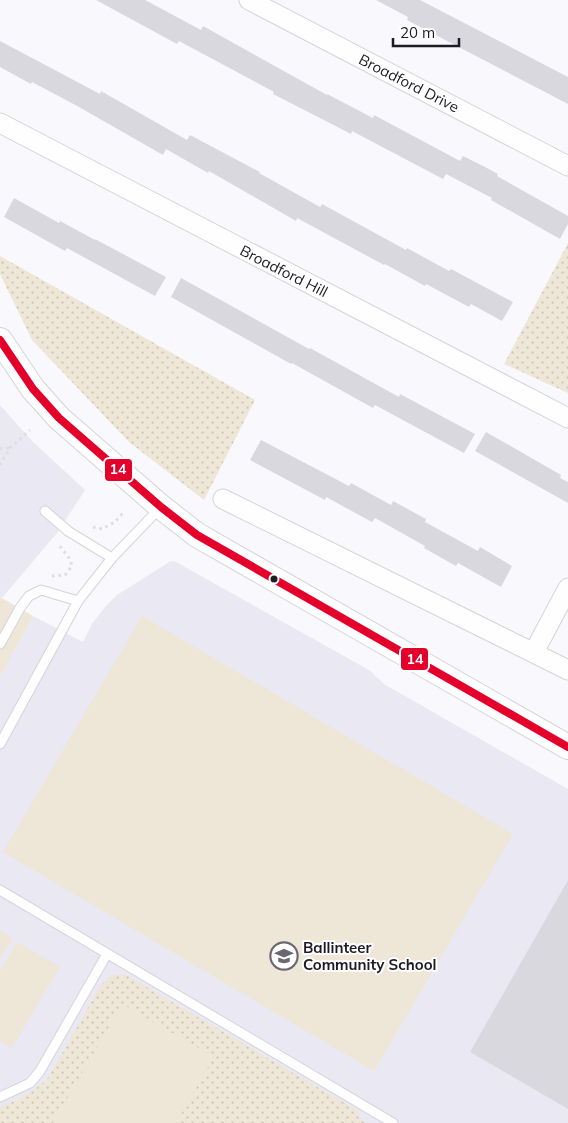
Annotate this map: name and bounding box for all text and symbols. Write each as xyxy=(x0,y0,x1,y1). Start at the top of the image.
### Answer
scale bar xyxy=(393,15,459,47)
text: 20 m xyxy=(400,23,435,42)
street label: Broadford Drive xyxy=(356,50,462,116)
street label: Broadford Hill xyxy=(237,241,331,301)
line badge: 14 xyxy=(104,458,133,482)
text: 14 xyxy=(110,460,127,478)
unlabelled marker xyxy=(269,574,279,584)
line badge: 14 xyxy=(400,647,429,671)
text: 14 xyxy=(407,650,424,668)
place label: Ballinteer Community School xyxy=(303,938,437,974)
school or university icon: Ballinteer Community School xyxy=(269,941,299,971)

